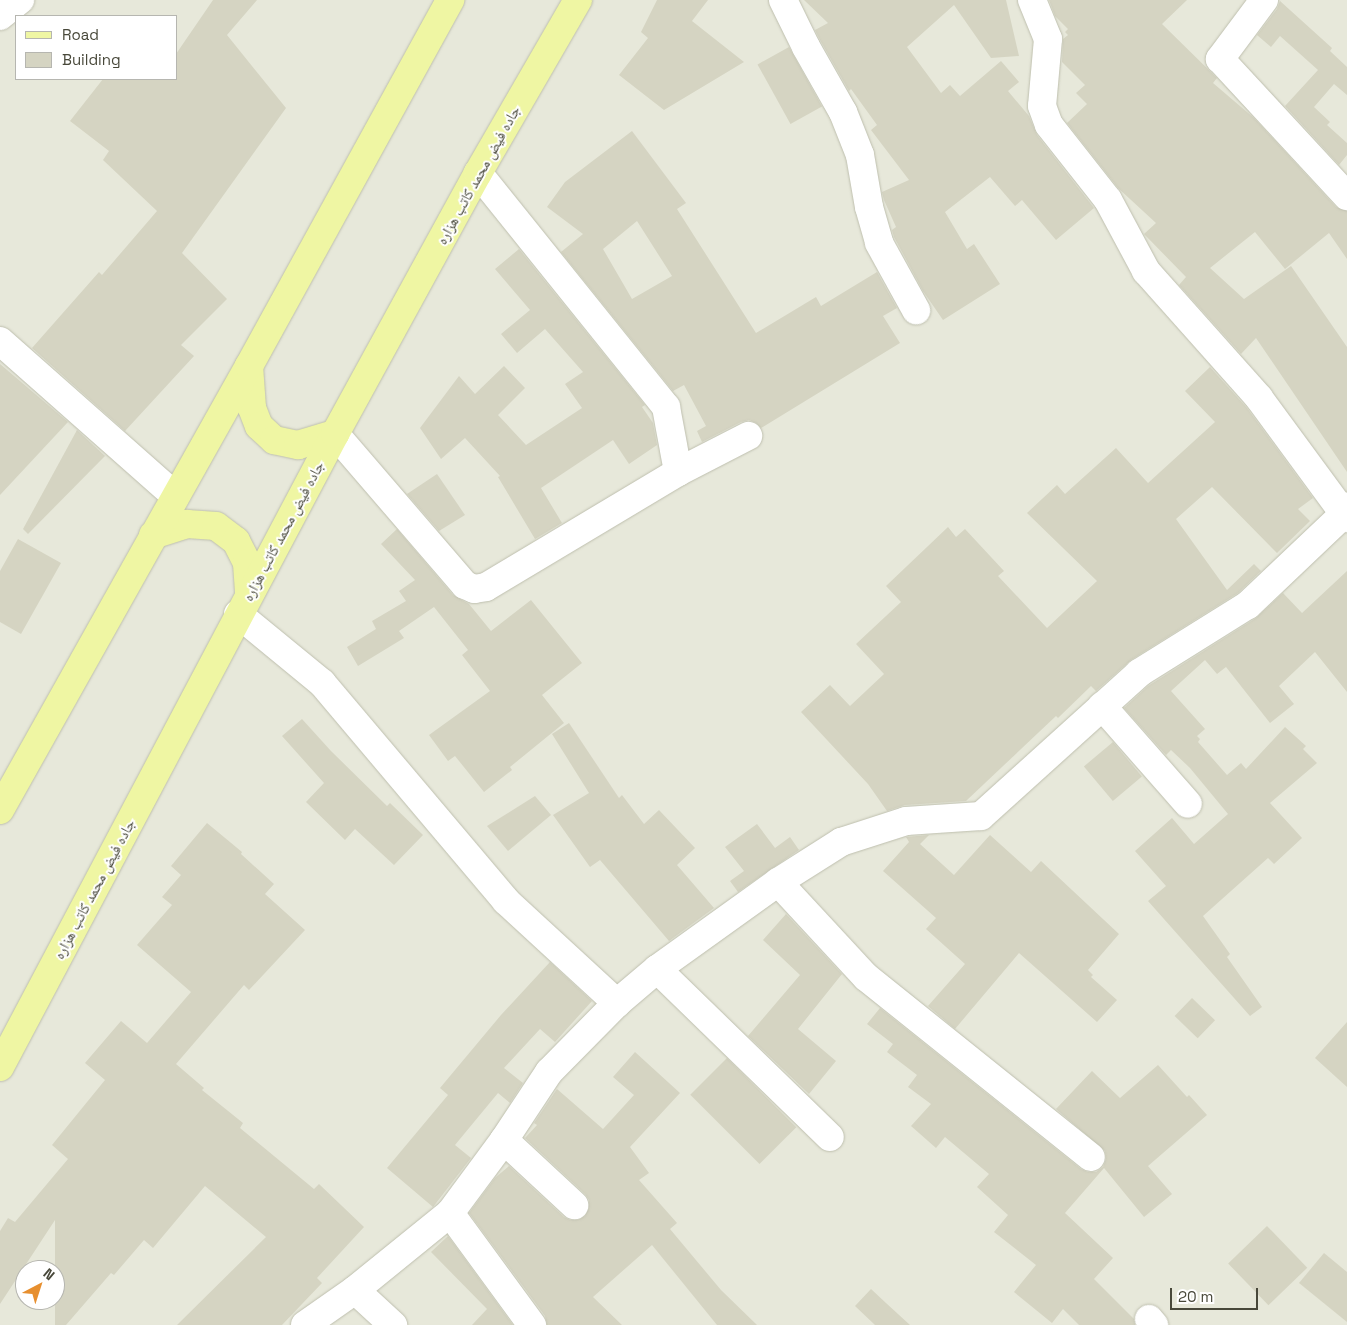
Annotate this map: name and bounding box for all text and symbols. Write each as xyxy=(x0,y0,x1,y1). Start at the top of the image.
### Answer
legend xyxy=(15,15,178,80)
text: Road xyxy=(62,25,99,44)
text: Building xyxy=(62,50,121,69)
street label: جاده فیض محمد کاتب هزاره xyxy=(432,102,524,248)
street label: جاده فیض محمد کاتب هزاره xyxy=(238,458,328,604)
street label: جاده فیض محمد کاتب هزاره xyxy=(49,816,139,962)
north arrow xyxy=(15,1260,65,1310)
text: N xyxy=(40,1264,58,1284)
scale bar xyxy=(1172,1278,1260,1310)
text: 20 m xyxy=(1178,1287,1213,1306)

